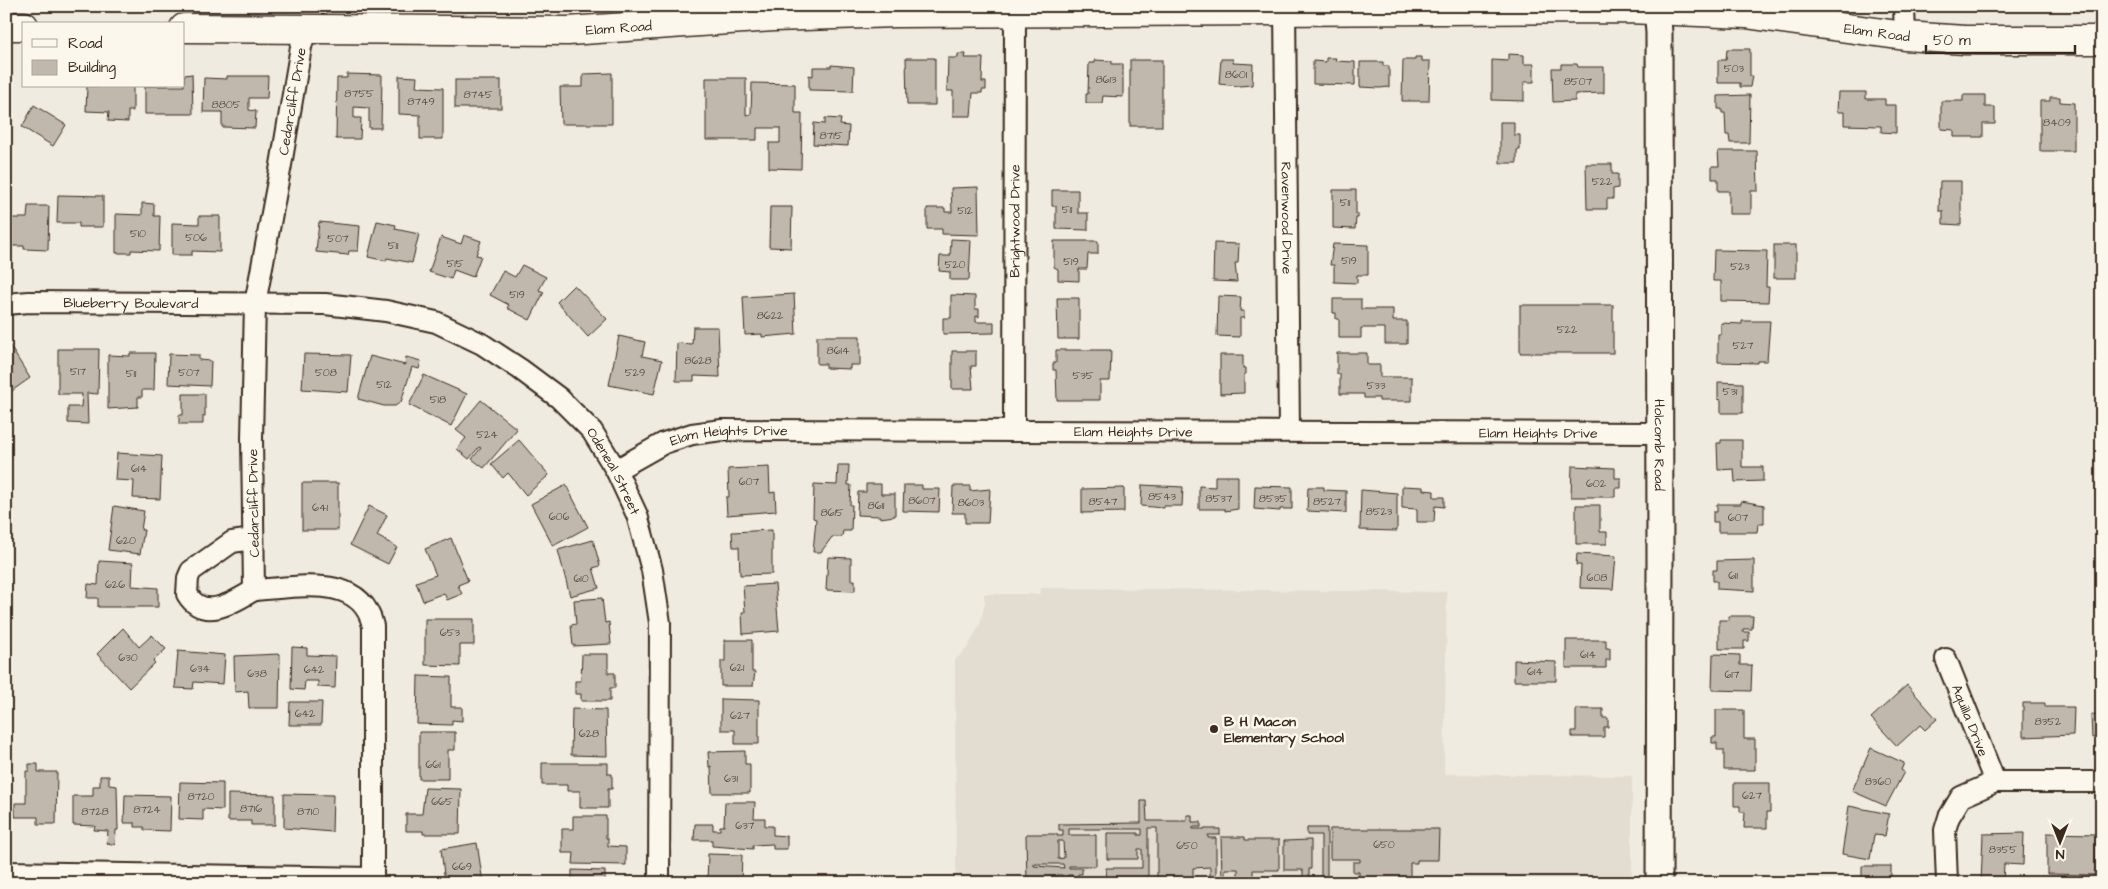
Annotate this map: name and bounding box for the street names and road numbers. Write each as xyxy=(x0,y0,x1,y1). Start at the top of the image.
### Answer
street label: Elam Road xyxy=(585,16,653,41)
street label: Elam Road xyxy=(1843,19,1911,47)
street label: Cedarcliff Drive xyxy=(274,46,312,157)
street label: Ravenwood Drive xyxy=(1275,162,1297,275)
street label: Brightwood Drive xyxy=(1005,164,1026,278)
street label: Blueberry Boulevard xyxy=(63,293,199,314)
street label: Holcomb Road xyxy=(1649,399,1669,491)
street label: Elam Heights Drive xyxy=(668,421,788,451)
street label: Elam Heights Drive xyxy=(1074,422,1193,443)
street label: Elam Heights Drive xyxy=(1479,423,1598,444)
street label: Odeneal Street xyxy=(581,424,645,519)
street label: Cedarcliff Drive xyxy=(243,448,265,557)
street label: Aquilla Drive xyxy=(1946,682,1993,760)

